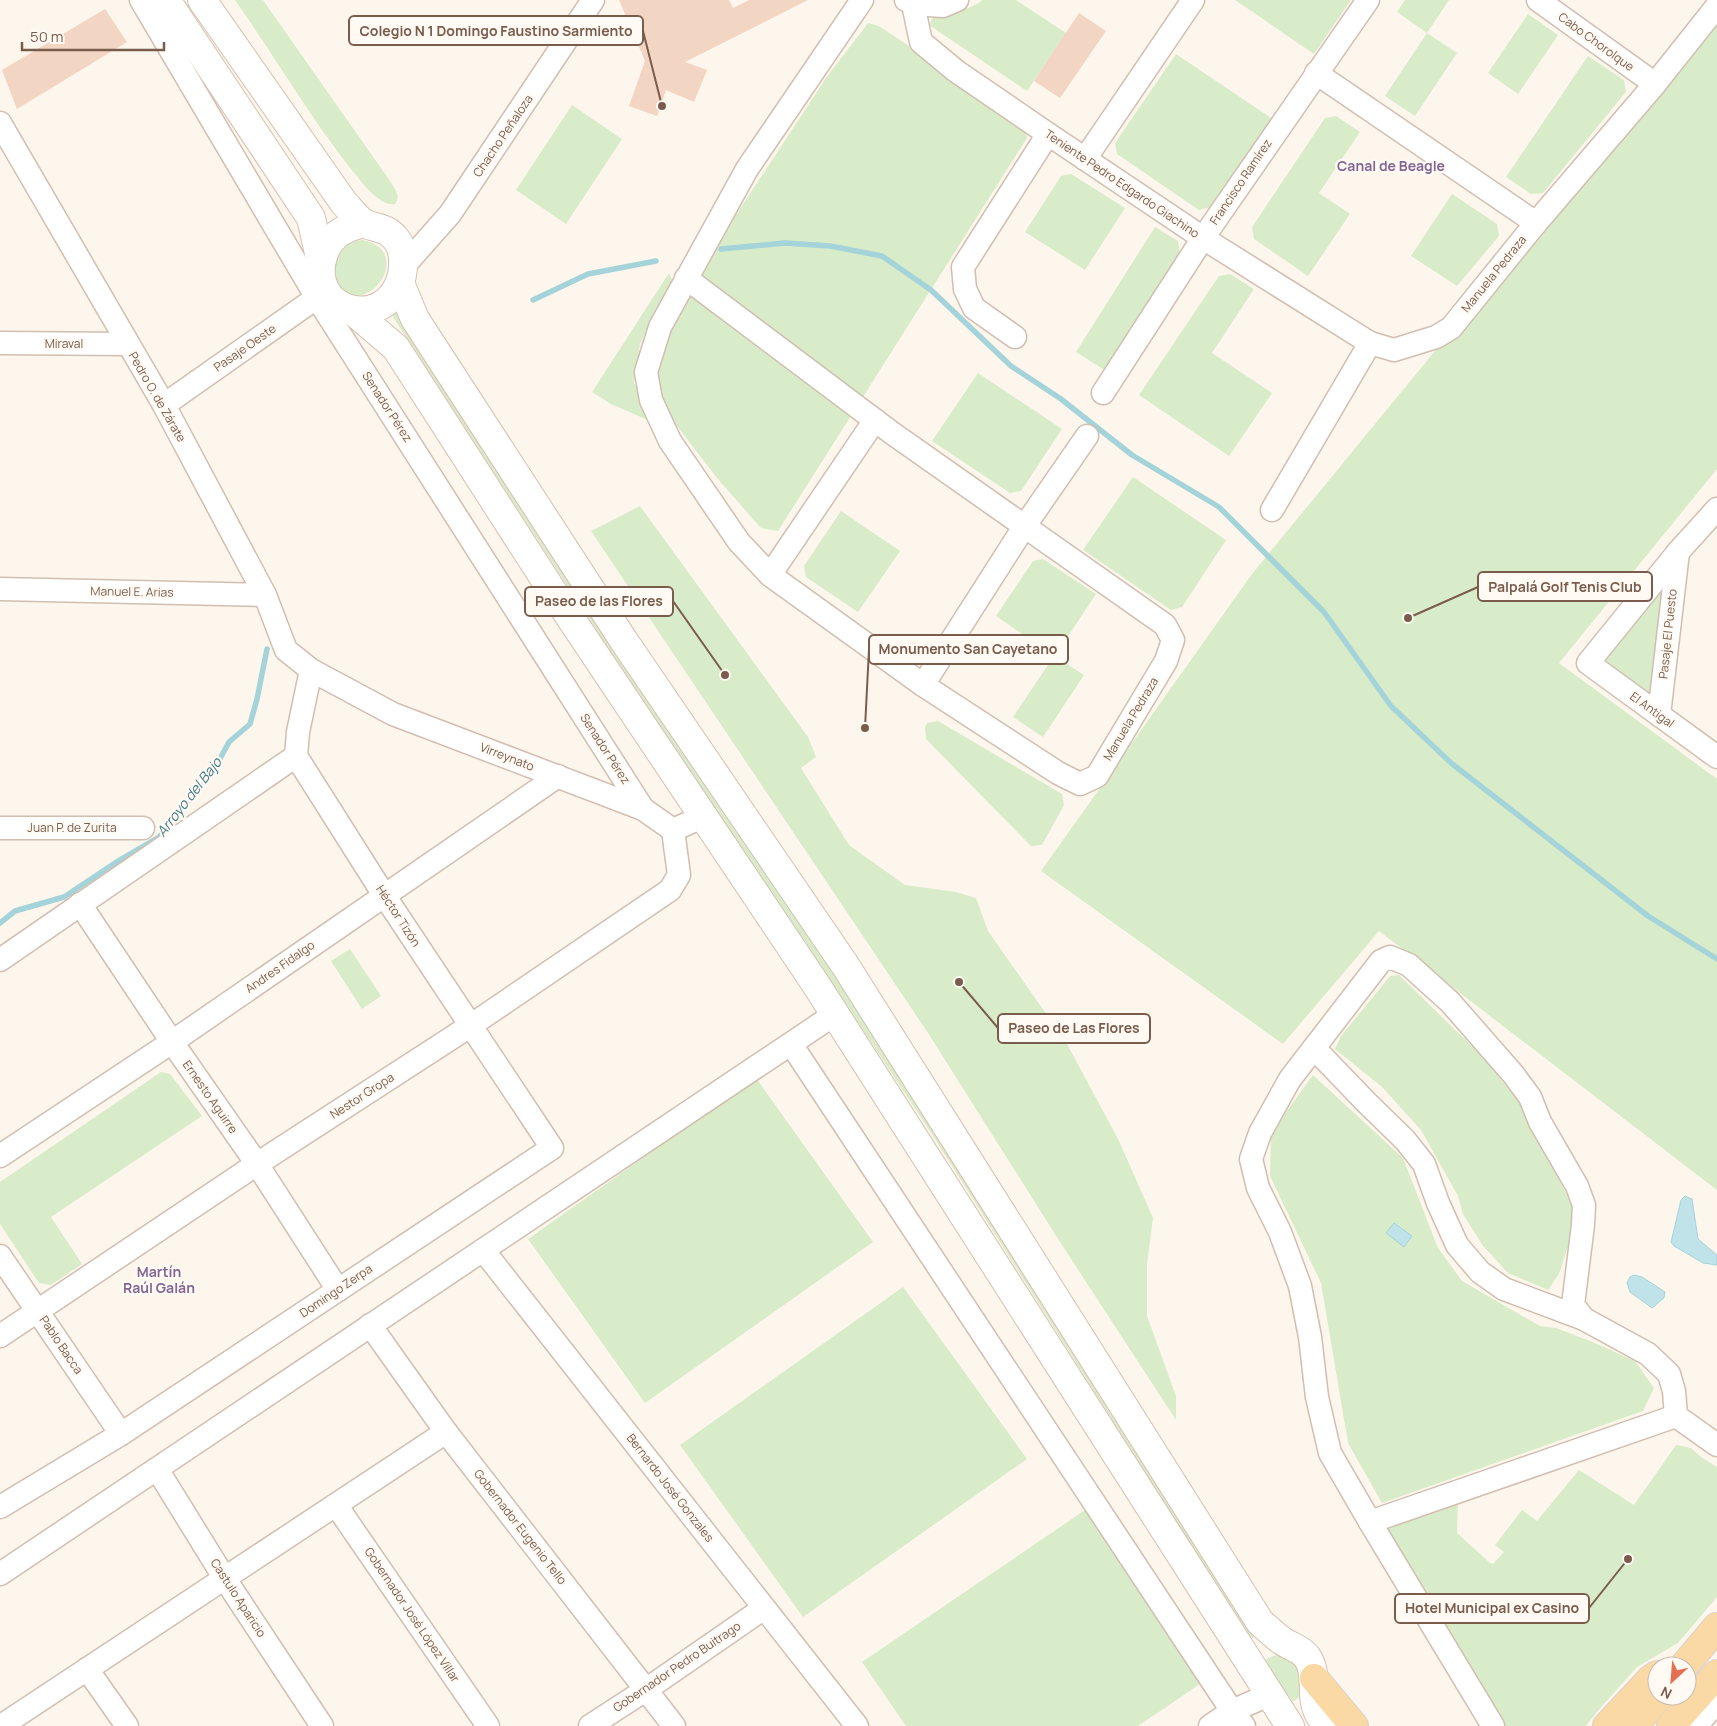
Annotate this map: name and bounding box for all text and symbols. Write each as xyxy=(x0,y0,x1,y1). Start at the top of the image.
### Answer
street label: Cabo Chorolque xyxy=(1555,8,1638,75)
callout: Colegio N 1 Domingo Faustino Sarmiento xyxy=(349,16,643,45)
scale bar xyxy=(22,20,165,52)
text: Colegio N 1 Domingo Faustino Sarmiento xyxy=(359,21,633,40)
text: 50 m xyxy=(30,26,64,47)
street label: Chacho Peñaloza xyxy=(469,91,536,180)
street label: Teniente Pedro Edgardo Giachino xyxy=(1042,125,1203,242)
street label: Francisco Ramírez xyxy=(1206,135,1276,228)
district label: Canal de Beagle xyxy=(1337,156,1445,175)
street label: Manuela Pedraza xyxy=(1457,232,1530,316)
street label: Pasaje Oeste xyxy=(210,320,279,375)
street label: Miraval xyxy=(45,335,83,352)
street label: Pedro O. de Zárate xyxy=(125,349,190,445)
street label: Senador Pérez xyxy=(358,368,417,445)
callout: Palpalá Golf Tenis Club xyxy=(1478,572,1652,601)
text: Palpalá Golf Tenis Club xyxy=(1488,577,1642,596)
street label: Manuel E. Arias xyxy=(90,582,174,601)
callout: Paseo de las Flores xyxy=(525,587,673,616)
street label: Pasaje El Puesto xyxy=(1654,588,1681,680)
text: Paseo de las Flores xyxy=(535,591,663,610)
callout: Monumento San Cayetano xyxy=(869,635,1068,664)
text: Monumento San Cayetano xyxy=(879,639,1058,658)
street label: Manuela Pedraza xyxy=(1099,674,1162,764)
street label: El Antigal xyxy=(1627,688,1678,731)
street label: Senador Pérez xyxy=(576,710,635,787)
street label: Virreynato xyxy=(478,738,537,775)
water label: Arroyo del Bajo xyxy=(152,753,226,840)
street label: Juan P. de Zurita xyxy=(27,819,117,836)
street label: Héctor Tizón xyxy=(372,882,425,950)
street label: Andres Fidalgo xyxy=(242,936,318,997)
callout: Paseo de Las Flores xyxy=(998,1014,1150,1043)
text: Paseo de Las Flores xyxy=(1008,1018,1140,1037)
street label: Ernesto Aguirre xyxy=(179,1057,242,1137)
street label: Nestor Gropa xyxy=(326,1068,397,1123)
street label: Domingo Zerpa xyxy=(296,1260,375,1321)
district label: Martín Raúl Galán xyxy=(123,1262,195,1297)
street label: Pablo Bacca xyxy=(36,1312,87,1377)
street label: Bernardo José Gonzales xyxy=(623,1430,718,1545)
street label: Gobernador Eugenio Tello xyxy=(470,1466,571,1588)
street label: Gobernador José López Villar xyxy=(361,1544,464,1686)
street label: Castulo Aparicio xyxy=(207,1555,270,1640)
callout: Hotel Municipal ex Casino xyxy=(1395,1594,1589,1623)
text: Hotel Municipal ex Casino xyxy=(1405,1598,1579,1617)
street label: Gobernador Pedro Buitrago xyxy=(609,1617,744,1716)
north arrow xyxy=(1647,1656,1697,1706)
text: N xyxy=(1657,1682,1675,1704)

